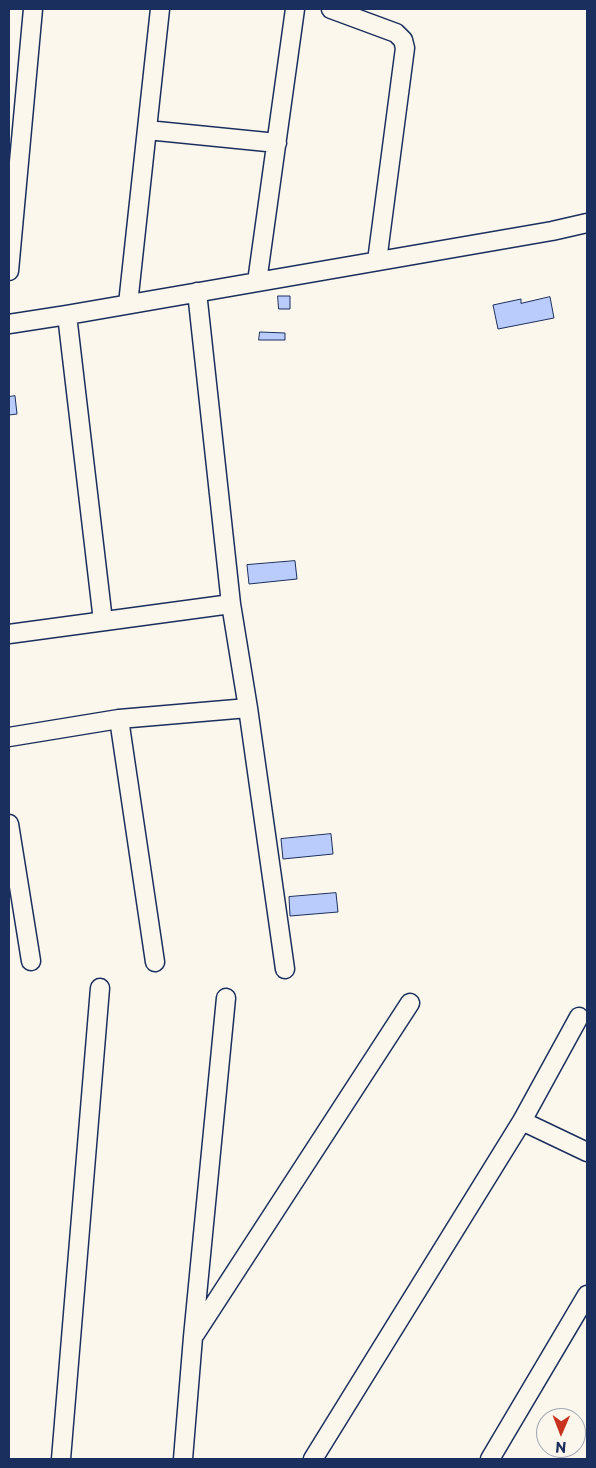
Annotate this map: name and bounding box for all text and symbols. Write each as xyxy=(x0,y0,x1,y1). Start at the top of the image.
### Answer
north arrow xyxy=(536,1408,586,1458)
text: N xyxy=(555,1437,566,1458)

